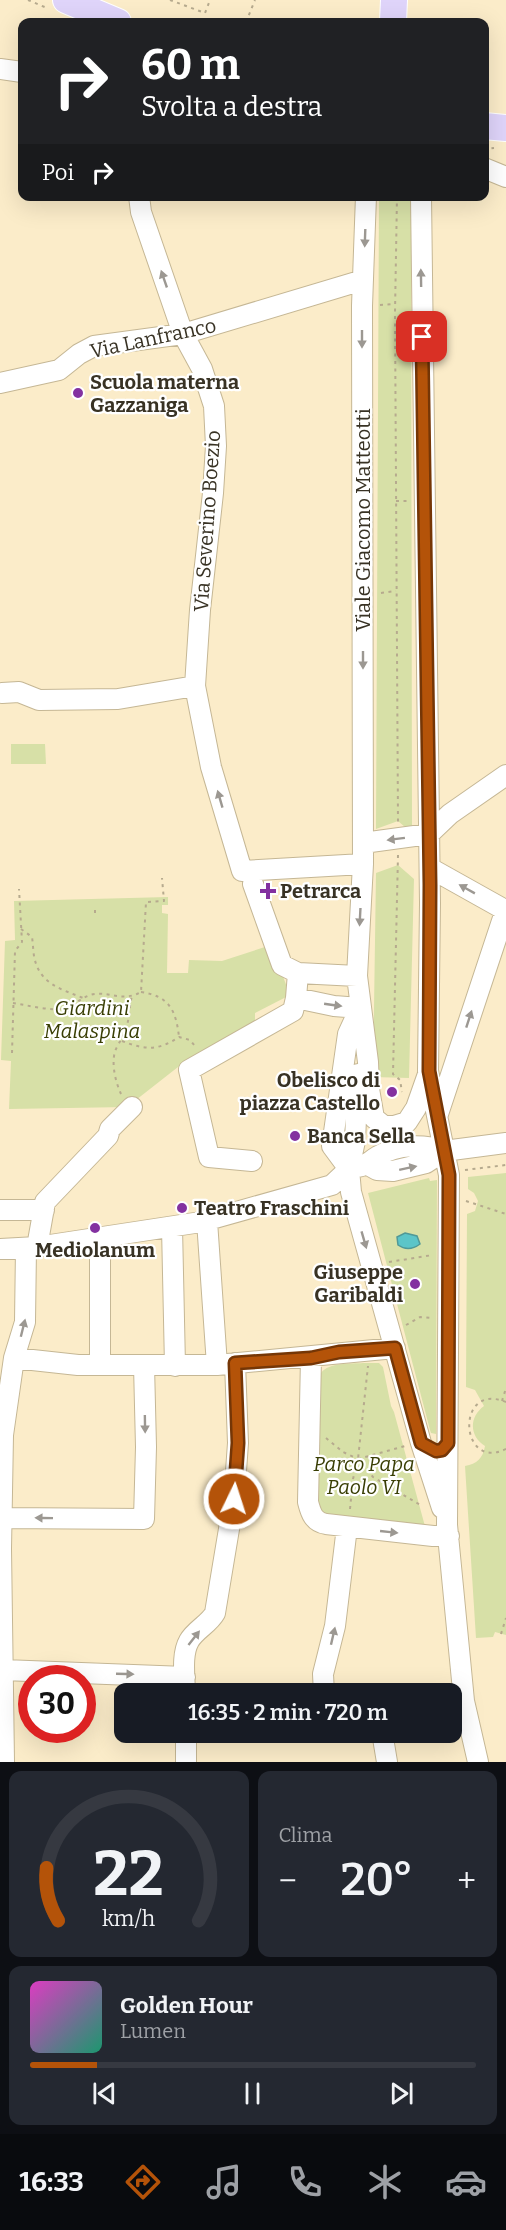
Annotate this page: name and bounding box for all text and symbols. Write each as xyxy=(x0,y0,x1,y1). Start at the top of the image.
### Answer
text: 60 m xyxy=(141,40,240,90)
icon: right xyxy=(42,42,120,120)
text: Svolta a destra xyxy=(141,91,322,123)
icon: right xyxy=(86,156,119,189)
text: Poi xyxy=(42,159,74,186)
one-way arrow xyxy=(360,229,369,248)
one-way arrow xyxy=(416,268,426,287)
one-way arrow xyxy=(158,270,168,288)
pin xyxy=(396,311,447,362)
street label: Via Lanfranco xyxy=(88,313,218,363)
icon: arrive xyxy=(405,320,438,353)
one-way arrow xyxy=(357,329,367,348)
place label: Scuola materna Gazzaniga xyxy=(90,370,239,417)
marker: Scuola materna Gazzaniga xyxy=(71,386,85,400)
street label: Viale Giacomo Matteotti xyxy=(351,408,375,632)
street label: Via Severino Boezio xyxy=(189,429,225,613)
one-way arrow xyxy=(358,650,368,669)
one-way arrow xyxy=(215,790,224,808)
one-way arrow xyxy=(386,835,405,844)
place label: Petrarca xyxy=(280,879,361,903)
marker: Petrarca xyxy=(261,884,275,898)
one-way arrow xyxy=(459,884,475,895)
one-way arrow xyxy=(355,908,364,927)
park label: Giardini Malaspina xyxy=(44,996,140,1043)
one-way arrow xyxy=(324,1001,343,1010)
one-way arrow xyxy=(465,1010,474,1028)
place label: Obelisco di piazza Castello xyxy=(240,1068,381,1115)
marker: Obelisco di piazza Castello xyxy=(385,1085,399,1099)
place label: Banca Sella xyxy=(307,1124,415,1148)
marker: Banca Sella xyxy=(288,1129,302,1143)
one-way arrow xyxy=(398,1163,417,1172)
place label: Teatro Fraschini xyxy=(194,1196,350,1220)
marker: Teatro Fraschini xyxy=(175,1201,189,1215)
marker: Mediolanum xyxy=(88,1221,102,1235)
one-way arrow xyxy=(360,1231,369,1249)
place label: Mediolanum xyxy=(35,1238,155,1262)
place label: Giuseppe Garibaldi xyxy=(314,1260,404,1307)
marker: Giuseppe Garibaldi xyxy=(408,1277,422,1291)
one-way arrow xyxy=(18,1319,28,1337)
one-way arrow xyxy=(141,1414,150,1433)
park label: Parco Papa Paolo VI xyxy=(313,1452,415,1499)
position arrow xyxy=(202,1467,266,1531)
one-way arrow xyxy=(35,1513,54,1523)
one-way arrow xyxy=(379,1527,398,1536)
one-way arrow xyxy=(328,1627,338,1645)
one-way arrow xyxy=(188,1630,200,1646)
speed limit sign: 30 xyxy=(18,1665,96,1743)
one-way arrow xyxy=(115,1670,134,1679)
text: 16:35 · 2 min · 720 m xyxy=(188,1699,388,1726)
text: Clima xyxy=(279,1823,333,1847)
text: 22 xyxy=(94,1837,164,1912)
text: 20° xyxy=(340,1853,413,1907)
text: − xyxy=(279,1861,297,1901)
text: + xyxy=(457,1861,476,1901)
text: km/h xyxy=(102,1906,155,1932)
text: Golden Hour xyxy=(120,1992,253,2019)
text: Lumen xyxy=(120,2019,186,2043)
icon: previous xyxy=(88,2077,121,2110)
icon: pause xyxy=(236,2077,269,2110)
icon: next xyxy=(385,2077,418,2110)
icon: directions xyxy=(122,2161,164,2203)
icon: music xyxy=(203,2161,245,2203)
icon: phone xyxy=(284,2161,326,2203)
icon: climate xyxy=(364,2161,406,2203)
icon: car xyxy=(445,2161,487,2203)
text: 16:33 xyxy=(19,2166,84,2198)

